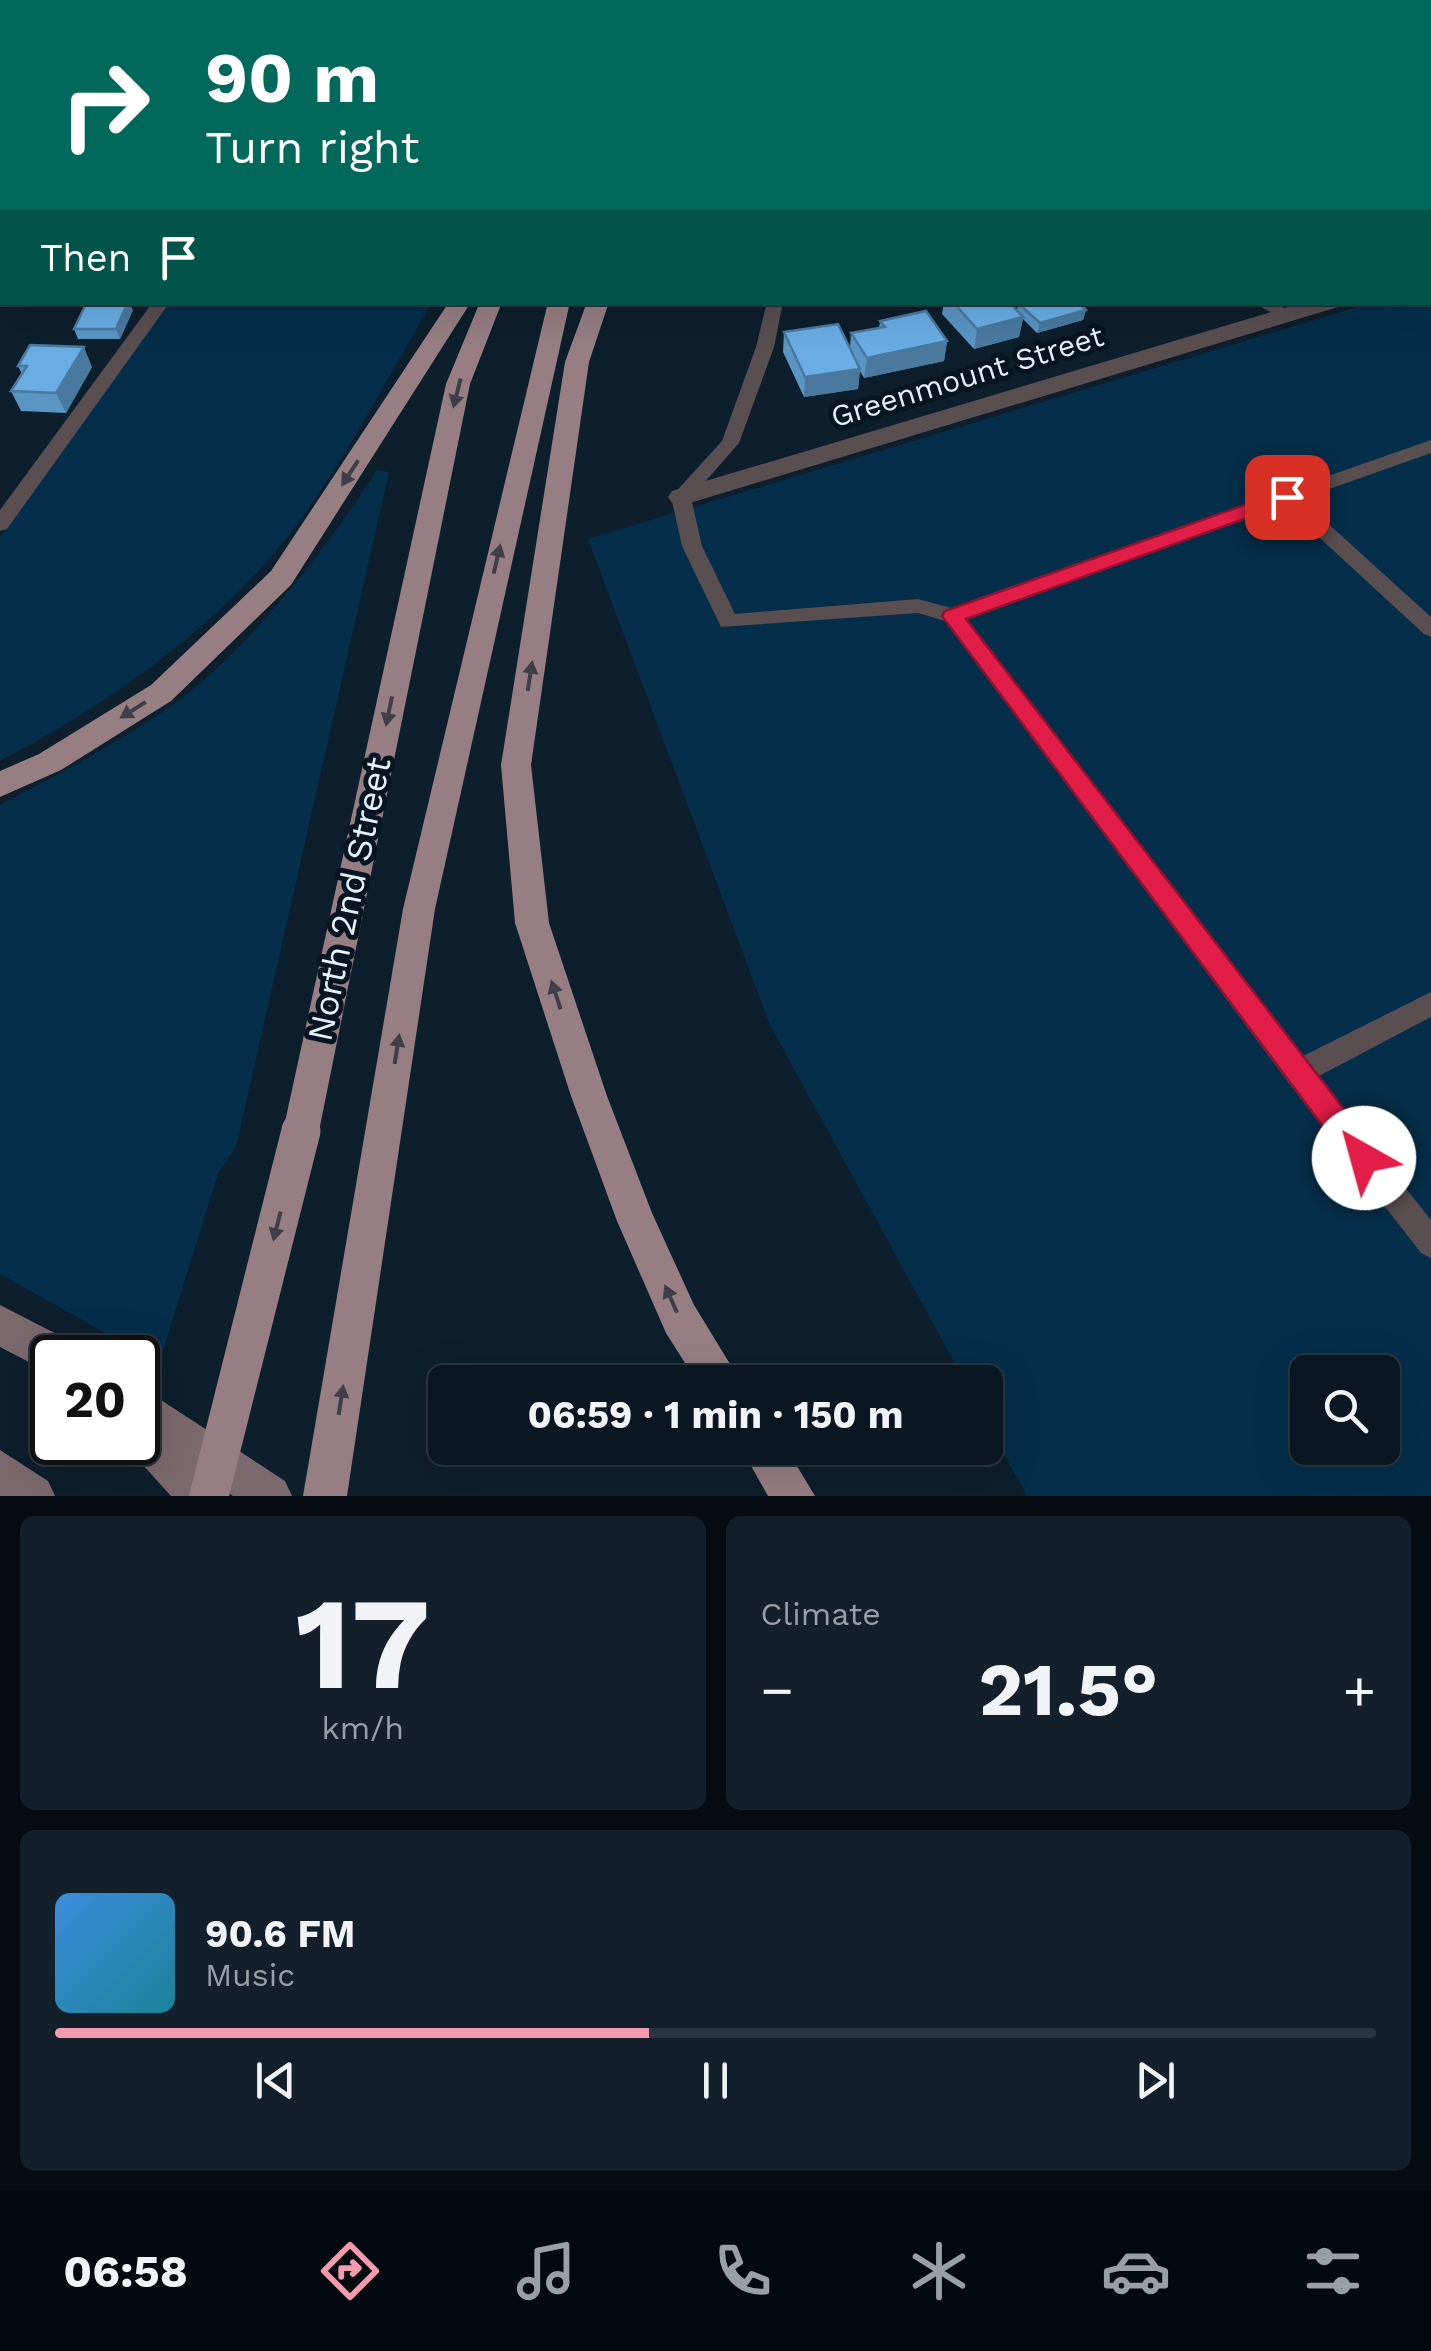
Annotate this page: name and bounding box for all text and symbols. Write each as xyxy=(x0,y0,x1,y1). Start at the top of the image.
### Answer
text: 90 m xyxy=(205,37,379,119)
icon: right xyxy=(40,40,170,170)
text: Turn right xyxy=(205,121,419,174)
icon: arrive xyxy=(151,230,206,285)
text: Then xyxy=(40,236,131,280)
street label: Greenmount Street xyxy=(826,318,1108,434)
one-way arrow xyxy=(448,378,464,409)
pin xyxy=(1245,455,1330,540)
one-way arrow xyxy=(342,459,360,487)
icon: arrive xyxy=(1260,470,1315,525)
one-way arrow xyxy=(490,543,505,574)
one-way arrow xyxy=(523,660,538,691)
one-way arrow xyxy=(380,696,396,727)
one-way arrow xyxy=(119,701,147,719)
street label: North 2nd Street xyxy=(298,753,400,1045)
one-way arrow xyxy=(548,980,563,1010)
one-way arrow xyxy=(390,1033,406,1064)
position arrow xyxy=(1312,1106,1416,1210)
one-way arrow xyxy=(269,1211,284,1242)
one-way arrow xyxy=(663,1284,679,1314)
speed limit sign: 20 xyxy=(30,1335,160,1465)
map controls xyxy=(1290,1355,1400,1465)
button: search xyxy=(1290,1355,1400,1465)
one-way arrow xyxy=(334,1384,349,1415)
text: 06:59 · 1 min · 150 m xyxy=(528,1393,903,1437)
text: 17 xyxy=(295,1567,430,1720)
text: Climate xyxy=(761,1595,881,1633)
text: 21.5° xyxy=(978,1645,1158,1733)
text: − xyxy=(761,1658,794,1722)
text: + xyxy=(1343,1658,1376,1722)
text: km/h xyxy=(322,1709,404,1747)
text: 90.6 FM xyxy=(205,1912,355,1956)
text: Music xyxy=(205,1956,295,1994)
icon: previous xyxy=(248,2053,303,2108)
icon: pause xyxy=(688,2053,743,2108)
icon: next xyxy=(1128,2053,1183,2108)
icon: directions xyxy=(315,2236,385,2306)
icon: music xyxy=(511,2236,581,2306)
icon: phone xyxy=(708,2236,778,2306)
icon: climate xyxy=(904,2236,974,2306)
icon: car xyxy=(1101,2236,1171,2306)
icon: filters xyxy=(1298,2236,1368,2306)
text: 06:58 xyxy=(63,2245,188,2298)

